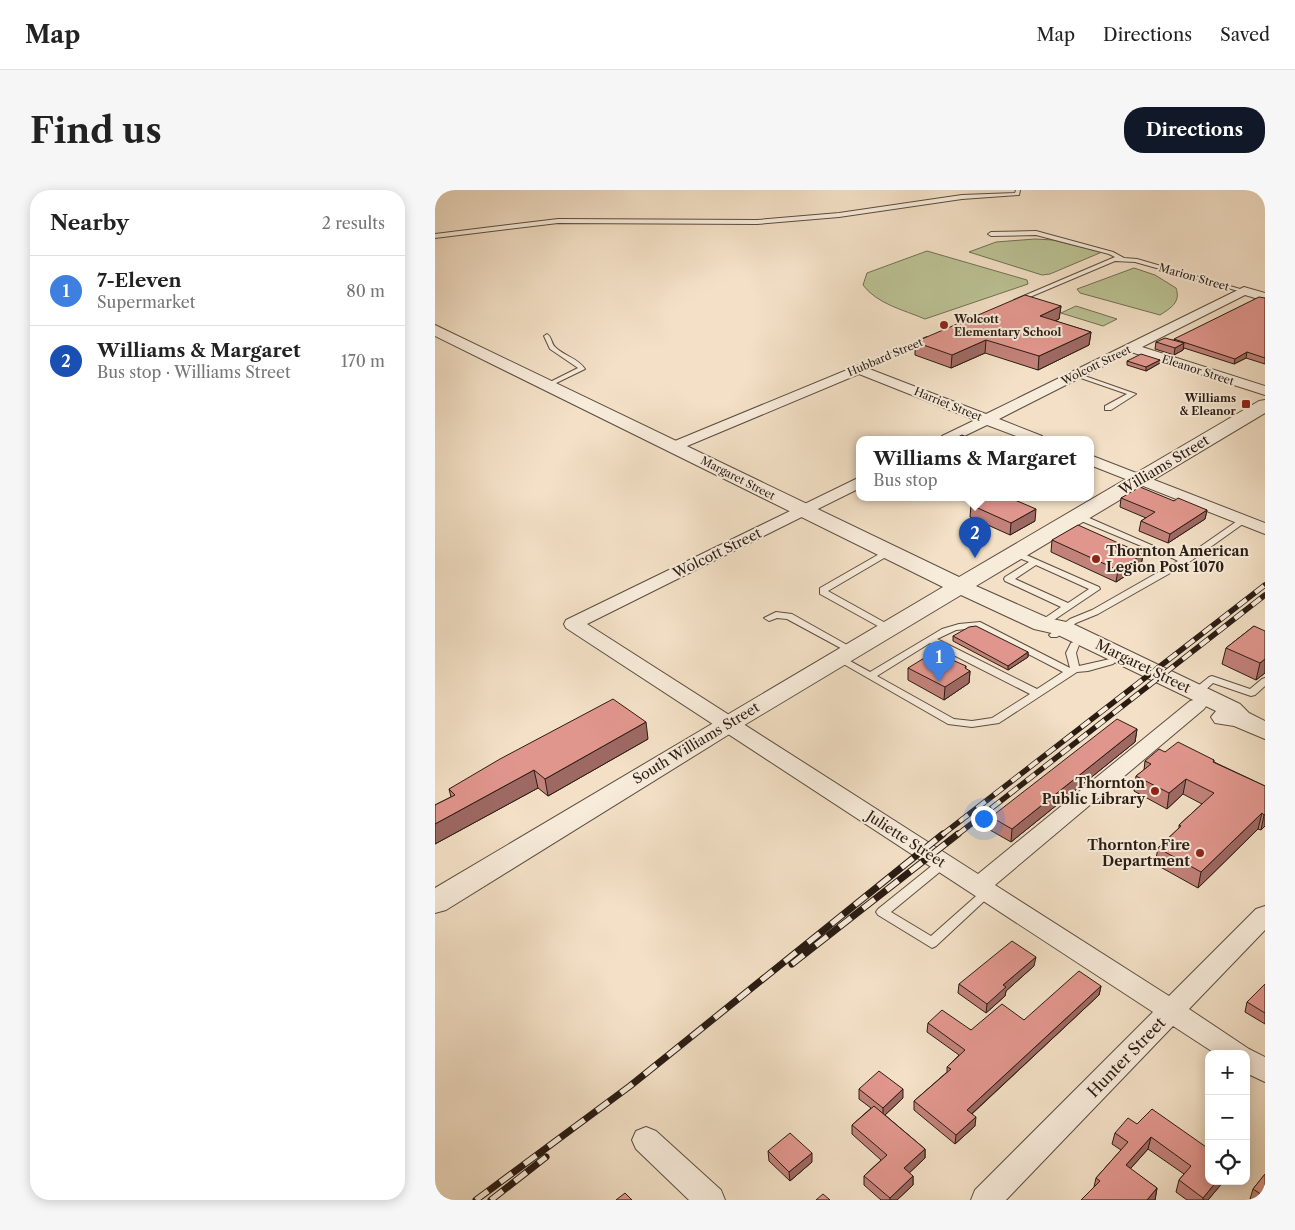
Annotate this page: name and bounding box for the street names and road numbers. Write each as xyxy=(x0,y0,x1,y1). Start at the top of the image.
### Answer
street label: Marion Street xyxy=(1157,260,1231,294)
street label: Hubbard Street xyxy=(845,335,925,379)
street label: Wolcott Street xyxy=(1058,342,1133,388)
street label: Eleanor Street xyxy=(1160,352,1236,388)
street label: Harriet Street xyxy=(912,384,984,424)
street label: Williams Street xyxy=(1115,431,1212,500)
street label: Margaret Street xyxy=(698,453,778,503)
street label: Wolcott Street xyxy=(669,524,764,583)
street label: Margaret Street xyxy=(1092,635,1194,697)
street label: South Williams Street xyxy=(629,698,763,788)
street label: Juliette Street xyxy=(861,806,949,871)
street label: Hunter Street xyxy=(1083,1012,1170,1101)

